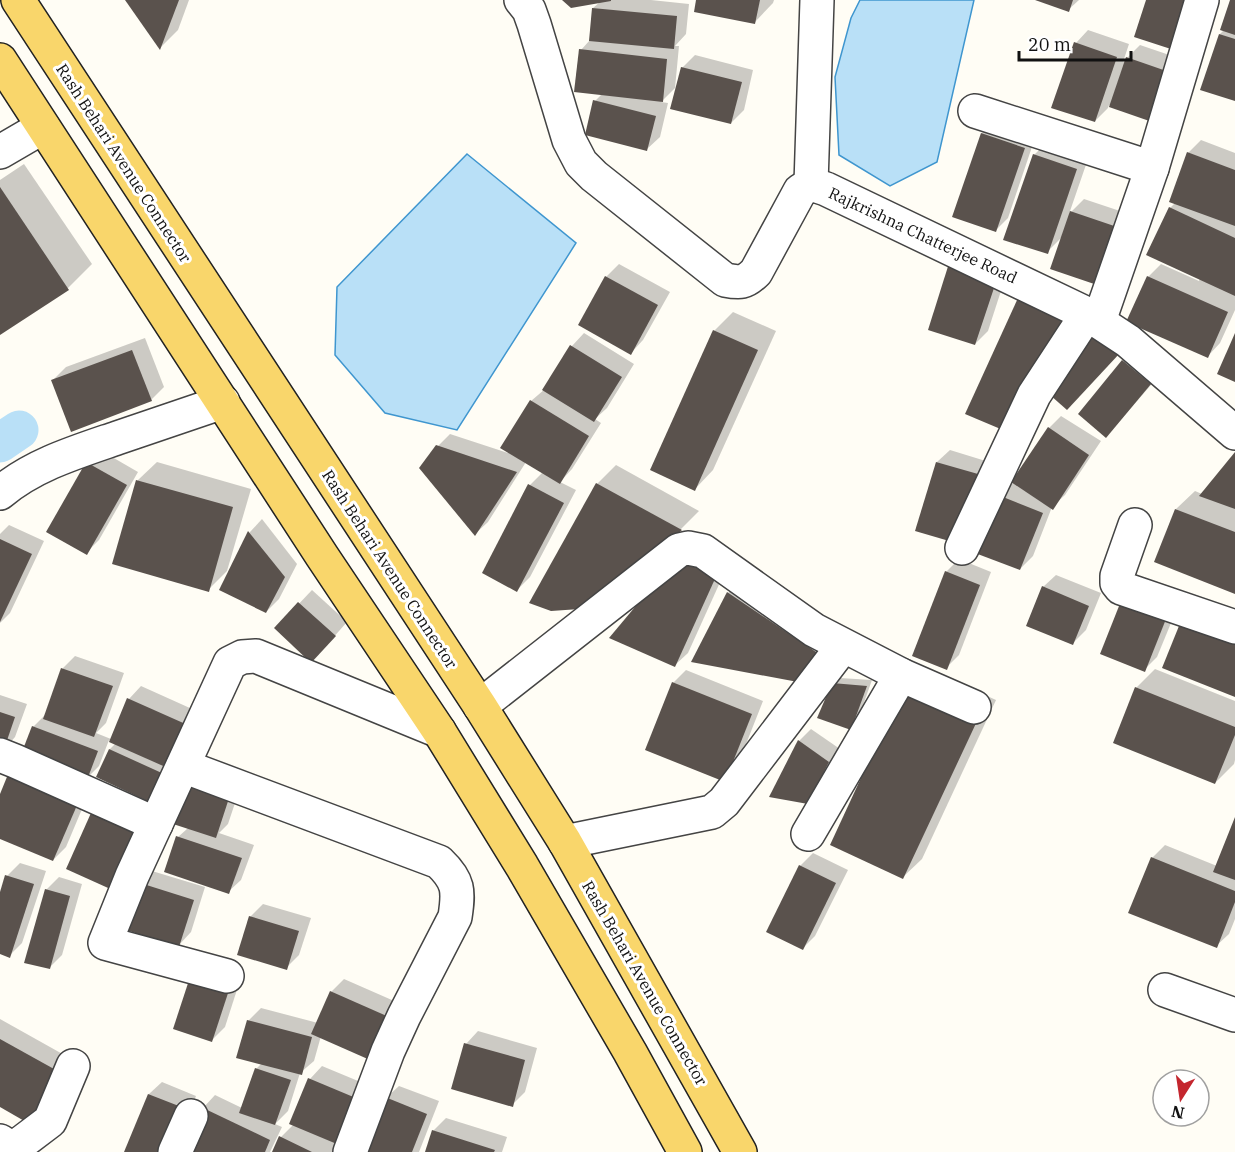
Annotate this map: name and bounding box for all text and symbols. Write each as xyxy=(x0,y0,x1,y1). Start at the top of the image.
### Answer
scale bar xyxy=(1019,24,1132,62)
text: 20 m xyxy=(1028,33,1071,56)
street label: Rash Behari Avenue Connector xyxy=(52,60,196,266)
street label: Rajkrishna Chatterjee Road xyxy=(825,182,1021,288)
street label: Rash Behari Avenue Connector xyxy=(318,466,462,672)
street label: Rash Behari Avenue Connector xyxy=(578,877,712,1089)
north arrow xyxy=(1151,1068,1211,1128)
text: N xyxy=(1170,1102,1186,1124)

